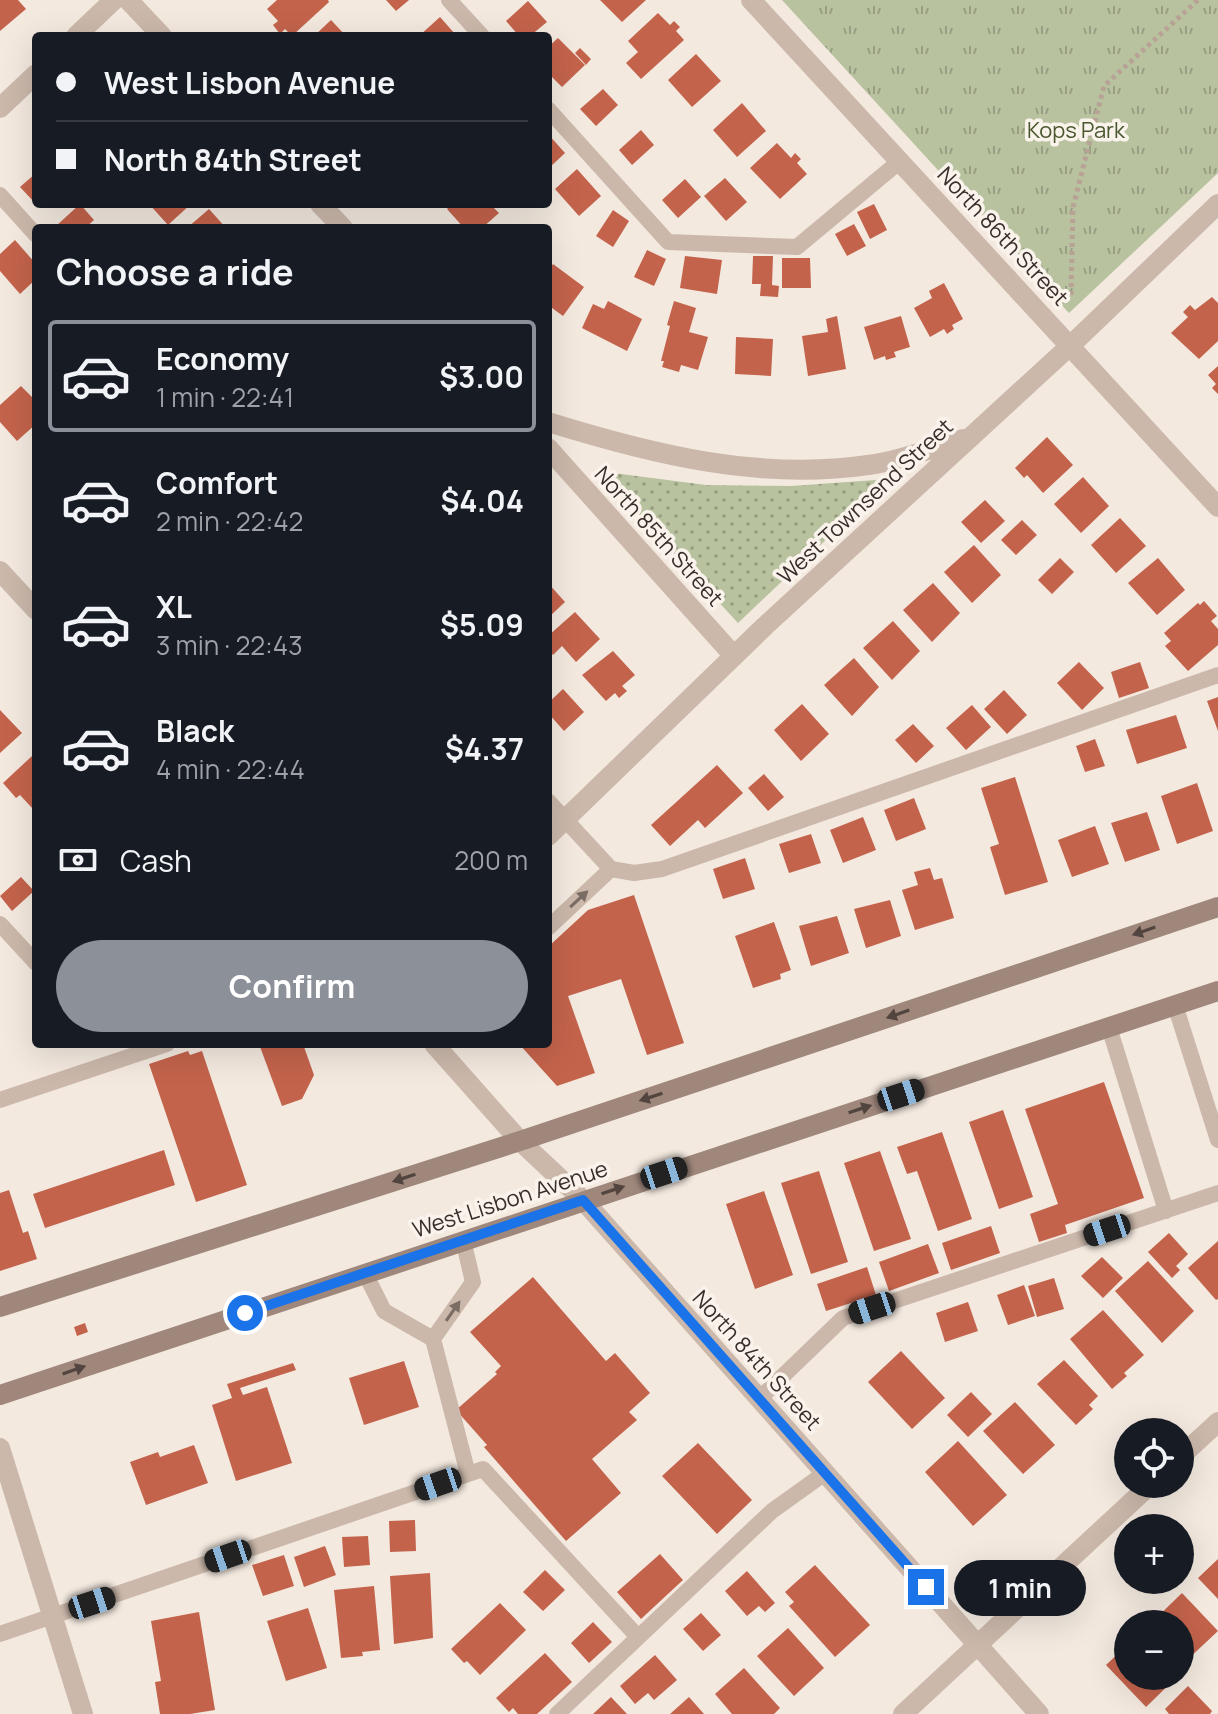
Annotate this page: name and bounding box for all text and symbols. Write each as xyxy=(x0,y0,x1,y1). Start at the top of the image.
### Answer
text: West Lisbon Avenue xyxy=(104,62,395,103)
park label: Kops Park xyxy=(1027,115,1126,145)
text: North 84th Street xyxy=(104,139,362,180)
street label: North 86th Street xyxy=(931,160,1075,312)
text: Choose a ride xyxy=(56,247,294,296)
text: Economy xyxy=(156,338,289,379)
icon: car xyxy=(60,340,132,412)
text: $3.00 xyxy=(439,356,524,397)
text: 1 min · 22:41 xyxy=(156,379,294,415)
street label: West Townsend Street xyxy=(771,412,959,590)
street label: North 85th Street xyxy=(588,460,730,613)
text: Comfort xyxy=(156,462,278,503)
icon: car xyxy=(60,464,132,536)
text: $4.04 xyxy=(440,480,524,521)
text: 2 min · 22:42 xyxy=(156,503,303,539)
text: XL xyxy=(156,586,192,627)
icon: car xyxy=(60,588,132,660)
text: $5.09 xyxy=(440,604,524,645)
text: 3 min · 22:43 xyxy=(156,627,303,663)
text: Black xyxy=(156,710,234,751)
icon: car xyxy=(60,712,132,784)
text: $4.37 xyxy=(445,728,524,769)
text: 4 min · 22:44 xyxy=(156,751,305,787)
icon: cash xyxy=(56,838,100,882)
text: Cash xyxy=(120,840,192,881)
text: 200 m xyxy=(454,842,528,878)
one-way arrow xyxy=(570,890,589,908)
one-way arrow xyxy=(1132,926,1156,938)
button: Confirm xyxy=(56,940,528,1032)
one-way arrow xyxy=(885,1009,909,1021)
car xyxy=(874,1076,928,1114)
one-way arrow xyxy=(639,1091,663,1103)
one-way arrow xyxy=(848,1102,872,1114)
street label: West Lisbon Avenue xyxy=(409,1153,612,1245)
car xyxy=(637,1154,691,1192)
one-way arrow xyxy=(392,1172,416,1185)
one-way arrow xyxy=(601,1183,625,1196)
car xyxy=(1080,1211,1134,1249)
street label: North 84th Street xyxy=(686,1283,828,1437)
car xyxy=(845,1289,899,1327)
route start xyxy=(227,1295,263,1331)
one-way arrow xyxy=(445,1300,461,1322)
one-way arrow xyxy=(62,1364,86,1376)
map controls xyxy=(1114,1418,1194,1690)
button: locate xyxy=(1114,1418,1194,1498)
car xyxy=(411,1465,465,1503)
button: + xyxy=(1114,1514,1194,1594)
car xyxy=(201,1537,255,1575)
callout: 1 min xyxy=(954,1559,1086,1615)
route end xyxy=(908,1569,944,1605)
text: 1 min xyxy=(988,1570,1052,1606)
car xyxy=(65,1584,119,1622)
button: − xyxy=(1114,1610,1194,1690)

